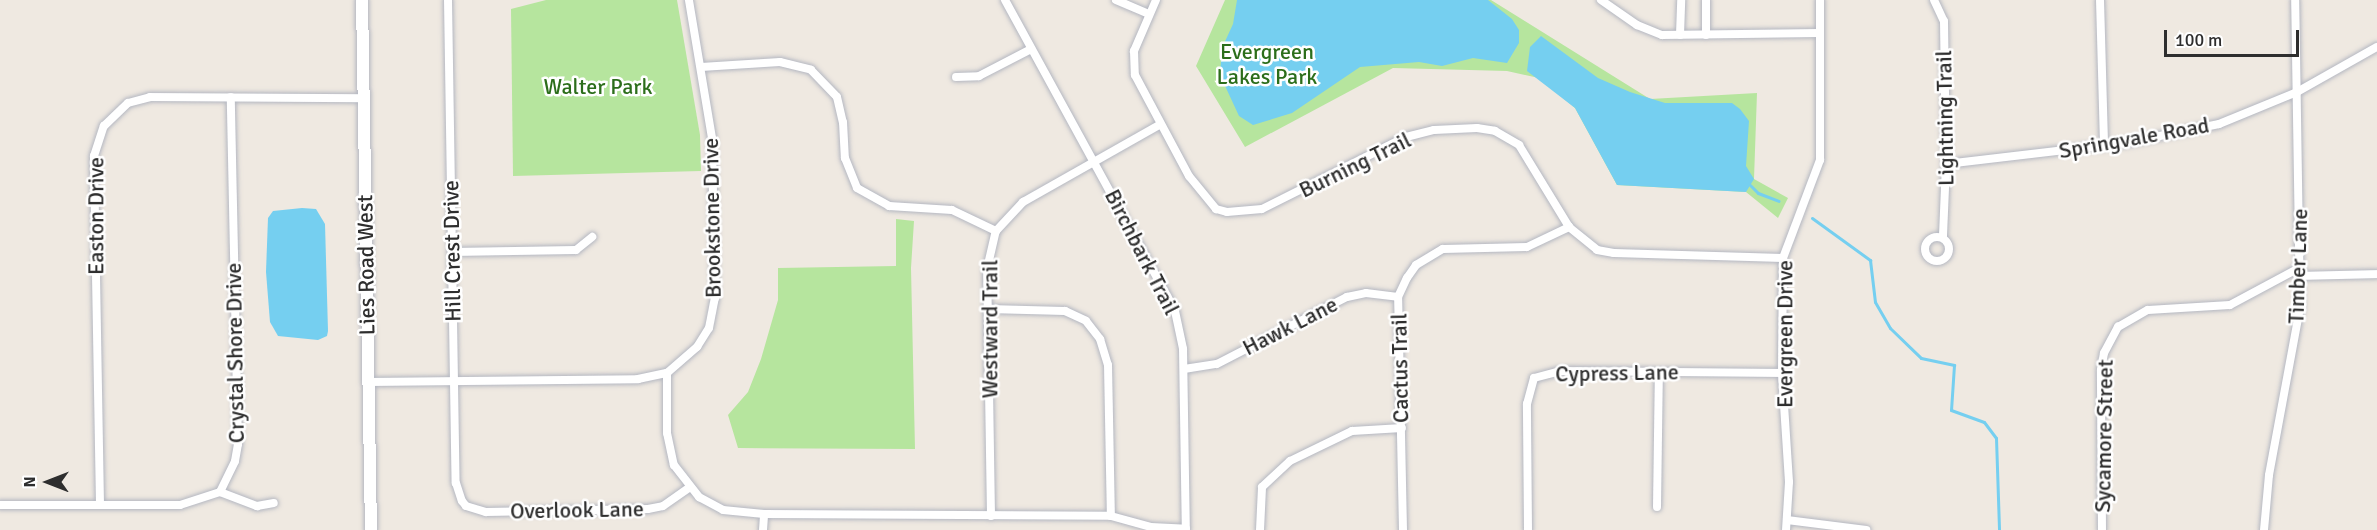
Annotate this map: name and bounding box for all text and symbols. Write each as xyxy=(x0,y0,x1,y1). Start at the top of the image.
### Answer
scale bar xyxy=(2167,18,2302,56)
text: 100 m xyxy=(2175,29,2222,51)
park label: Evergreen Lakes Park xyxy=(1217,38,1317,90)
street label: Lightning Trail xyxy=(1931,50,1959,186)
park label: Walter Park xyxy=(544,74,652,100)
street label: Springvale Road xyxy=(2057,112,2211,164)
street label: Burning Trail xyxy=(1295,127,1415,203)
street label: Brookstone Drive xyxy=(697,138,727,298)
street label: Easton Drive xyxy=(83,157,109,275)
street label: Hill Crest Drive xyxy=(438,180,466,322)
street label: Birchbark Trail xyxy=(1099,185,1185,319)
street label: Lies Road West xyxy=(352,194,380,336)
street label: Timber Lane xyxy=(2283,208,2313,324)
street label: Westward Trail xyxy=(977,260,1003,398)
street label: Evergreen Drive xyxy=(1772,260,1798,408)
street label: Crystal Shore Drive xyxy=(220,263,250,443)
street label: Hawk Lane xyxy=(1238,291,1342,361)
street label: Cactus Trail xyxy=(1386,313,1414,423)
street label: Cypress Lane xyxy=(1555,359,1679,387)
street label: Sycamore Street xyxy=(2089,359,2119,513)
north arrow xyxy=(18,452,78,512)
text: N xyxy=(20,476,40,488)
street label: Overlook Lane xyxy=(510,496,644,524)

